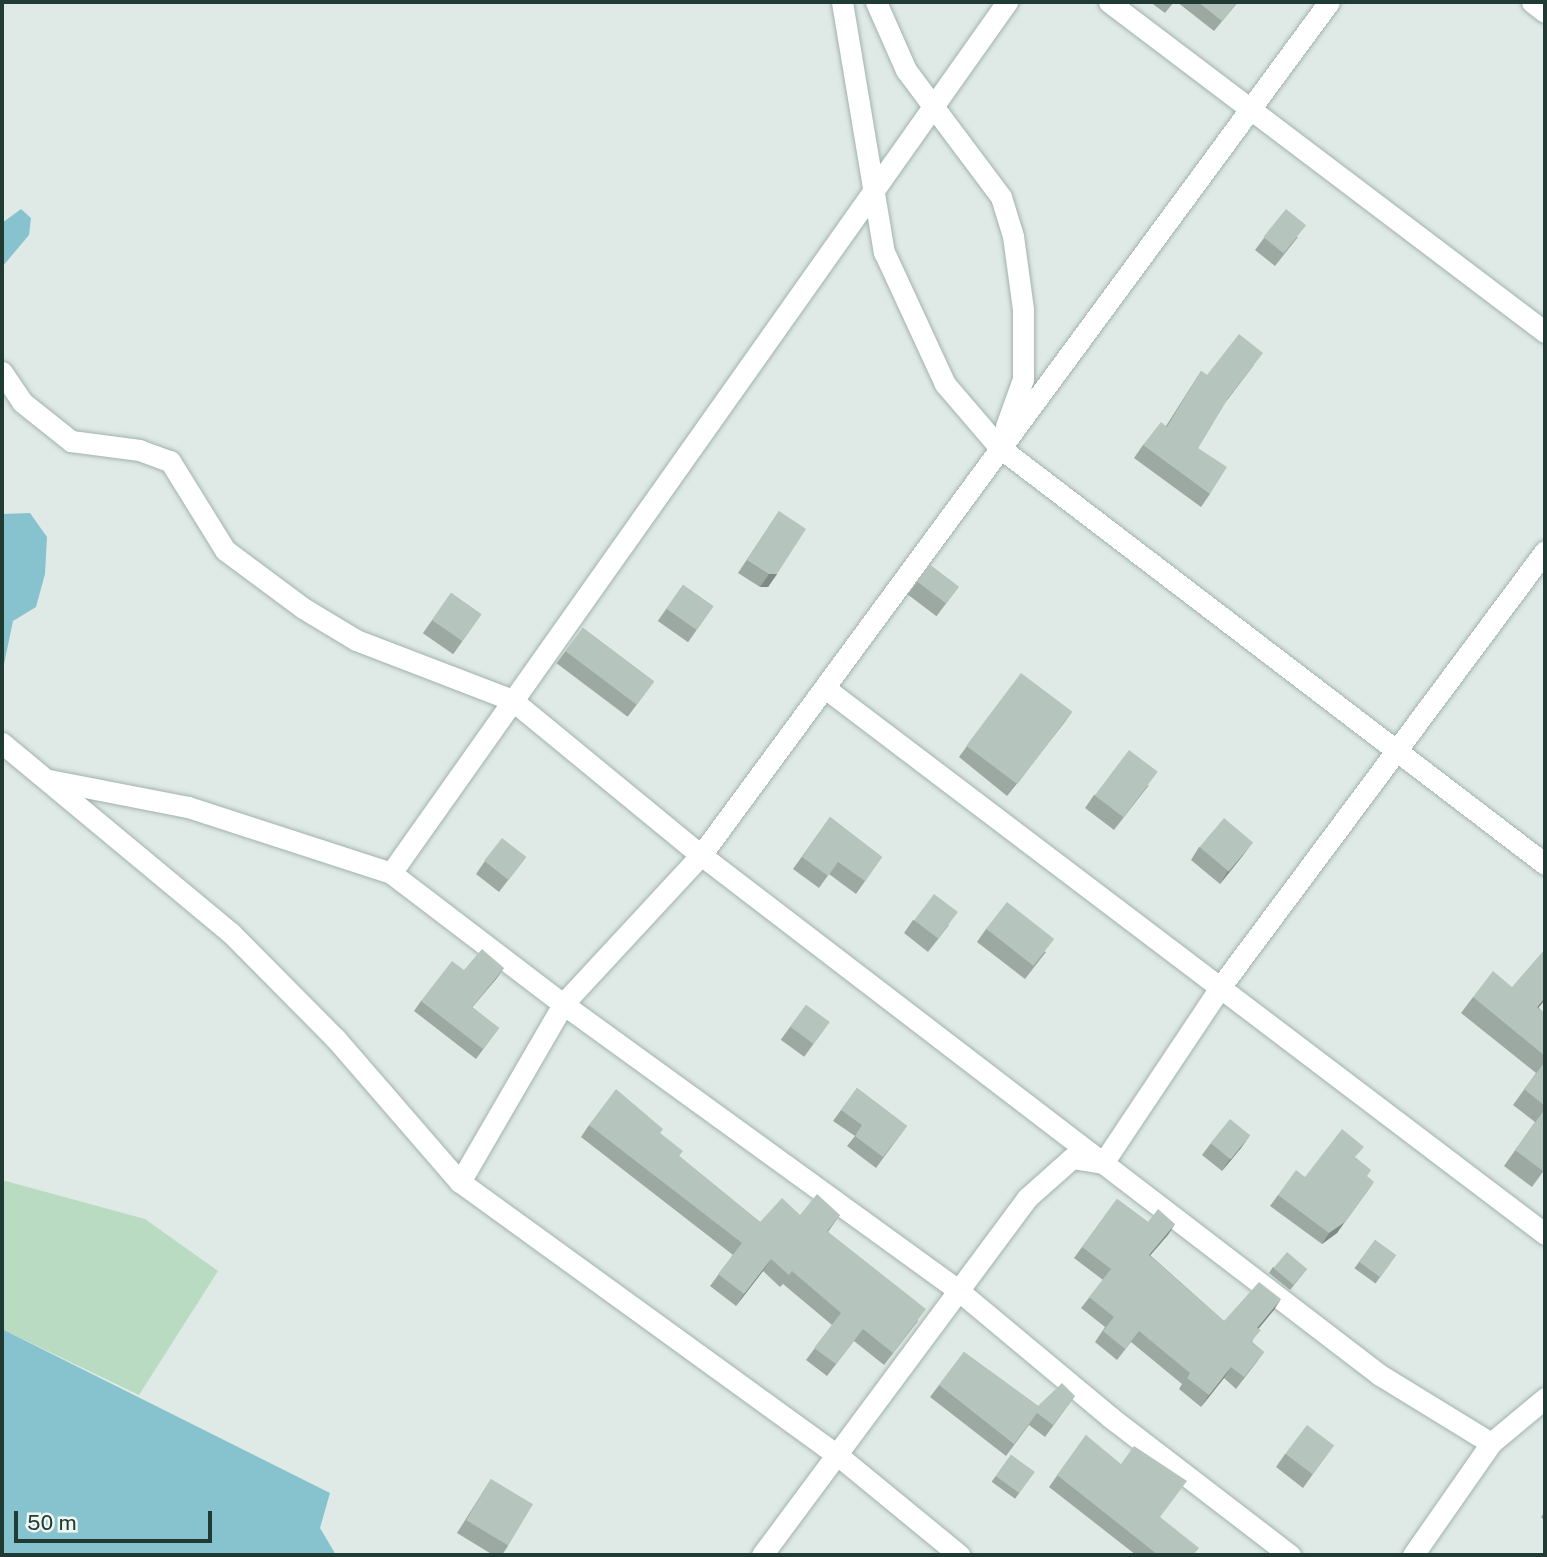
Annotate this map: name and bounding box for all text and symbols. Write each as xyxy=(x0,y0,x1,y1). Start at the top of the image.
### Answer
scale bar xyxy=(18,1498,215,1542)
text: 50 m xyxy=(27,1510,77,1535)

